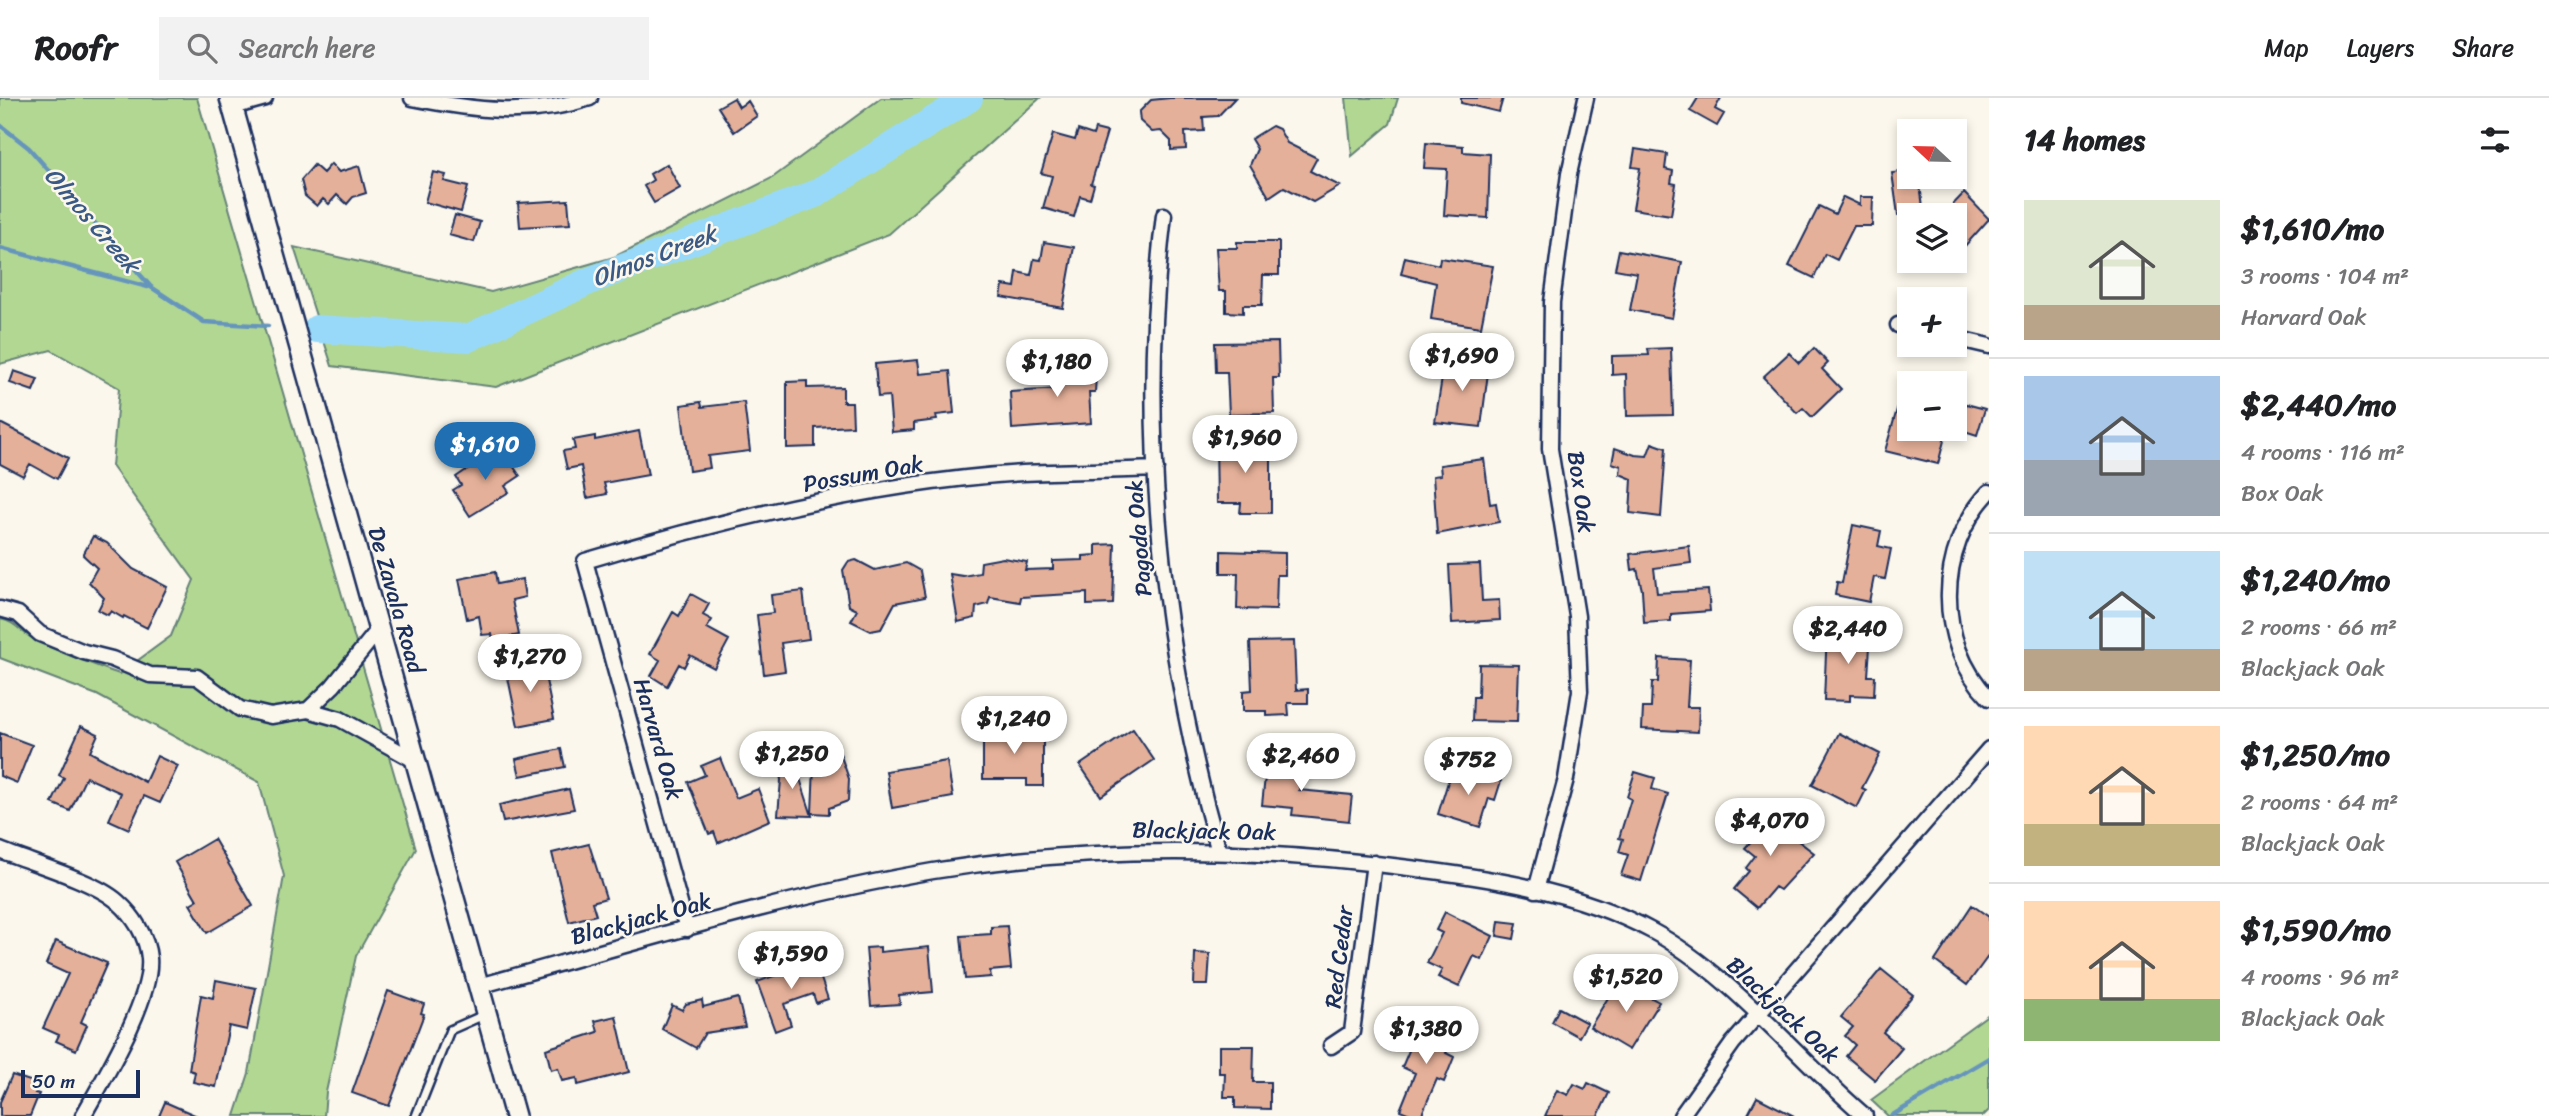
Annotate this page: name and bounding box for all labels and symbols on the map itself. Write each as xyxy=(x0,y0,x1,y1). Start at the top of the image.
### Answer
north arrow xyxy=(1897,119,1967,189)
water label: Olmos Creek xyxy=(33,157,153,286)
water label: Olmos Creek xyxy=(586,212,726,299)
pin: $1,690 xyxy=(1405,334,1519,393)
pin: $1,180 xyxy=(1000,340,1114,399)
pin: $1,960 xyxy=(1188,416,1302,475)
pin: $1,610 xyxy=(428,422,542,482)
street label: Possum Oak xyxy=(800,443,927,505)
street label: Box Oak xyxy=(1555,448,1607,536)
street label: Pagoda Oak xyxy=(1113,478,1165,598)
street label: De Zavala Road xyxy=(356,522,437,680)
pin: $2,440 xyxy=(1791,606,1905,666)
pin: $1,270 xyxy=(473,634,587,694)
street label: Harvard Oak xyxy=(621,673,695,805)
pin: $1,240 xyxy=(957,696,1071,756)
pin: $1,250 xyxy=(735,732,849,791)
pin: $2,460 xyxy=(1244,734,1358,793)
pin: $752 xyxy=(1427,738,1509,797)
pin: $4,070 xyxy=(1713,798,1827,858)
street label: Blackjack Oak xyxy=(1132,809,1277,853)
street label: Blackjack Oak xyxy=(566,880,716,957)
street label: Red Cedar xyxy=(1312,902,1366,1011)
pin: $1,590 xyxy=(734,932,848,991)
street label: Blackjack Oak xyxy=(1716,946,1850,1075)
pin: $1,520 xyxy=(1569,954,1683,1014)
pin: $1,380 xyxy=(1369,1006,1483,1066)
scale bar xyxy=(21,1067,140,1099)

